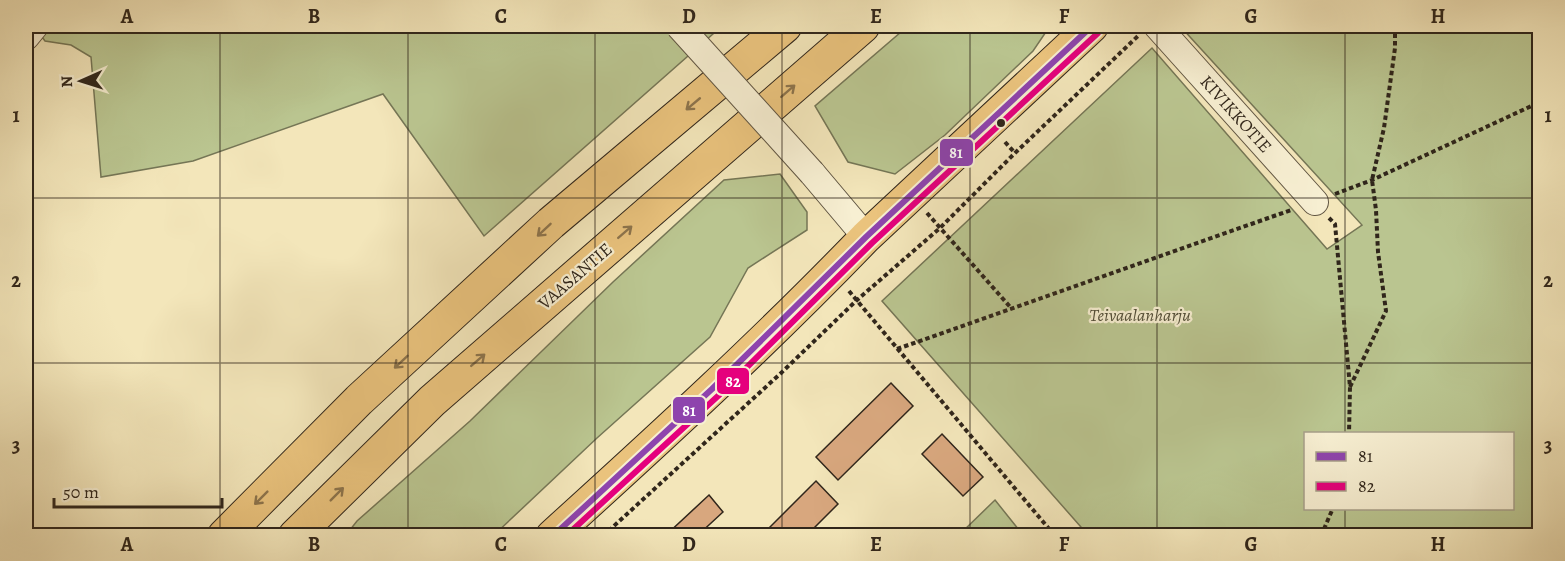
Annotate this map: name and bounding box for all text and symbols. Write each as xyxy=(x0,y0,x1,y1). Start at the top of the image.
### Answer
text: A xyxy=(120,3,134,30)
text: B xyxy=(308,3,320,30)
text: C xyxy=(495,3,507,30)
text: D xyxy=(682,3,696,30)
text: E xyxy=(870,3,882,30)
text: F xyxy=(1059,3,1070,30)
text: G xyxy=(1244,3,1258,30)
text: H xyxy=(1431,3,1446,30)
north arrow xyxy=(51,51,111,111)
street label: KIVIKKOTIE xyxy=(1195,70,1277,158)
text: N xyxy=(56,75,78,88)
one-way arrow xyxy=(780,84,795,98)
one-way arrow xyxy=(686,97,701,111)
text: 1 xyxy=(12,102,20,129)
text: 1 xyxy=(1544,102,1552,129)
unlabelled marker xyxy=(995,117,1007,129)
line badge: 81 xyxy=(939,138,974,167)
text: 81 xyxy=(949,142,963,164)
one-way arrow xyxy=(536,223,551,237)
one-way arrow xyxy=(617,226,633,239)
street label: VAASANTIE xyxy=(532,237,617,316)
text: 2 xyxy=(11,267,21,294)
text: 2 xyxy=(1543,267,1553,294)
park label: Teivaalanharju xyxy=(1089,303,1191,327)
one-way arrow xyxy=(470,354,486,367)
one-way arrow xyxy=(393,355,408,369)
line badge: 82 xyxy=(716,367,750,395)
text: 82 xyxy=(725,371,741,393)
line badge: 81 xyxy=(672,396,706,424)
text: 81 xyxy=(682,400,696,422)
text: 3 xyxy=(12,432,20,459)
legend xyxy=(1304,432,1514,510)
text: 3 xyxy=(1544,432,1552,459)
text: 81 xyxy=(1358,444,1373,468)
scale bar xyxy=(54,471,222,509)
text: 82 xyxy=(1358,474,1376,498)
text: 50 m xyxy=(63,480,99,504)
one-way arrow xyxy=(329,487,344,502)
one-way arrow xyxy=(254,491,268,506)
text: A xyxy=(120,531,134,558)
text: B xyxy=(308,531,320,558)
text: C xyxy=(495,531,507,558)
text: D xyxy=(682,531,696,558)
text: E xyxy=(870,531,882,558)
text: F xyxy=(1059,531,1070,558)
text: G xyxy=(1244,531,1258,558)
text: H xyxy=(1431,531,1446,558)

